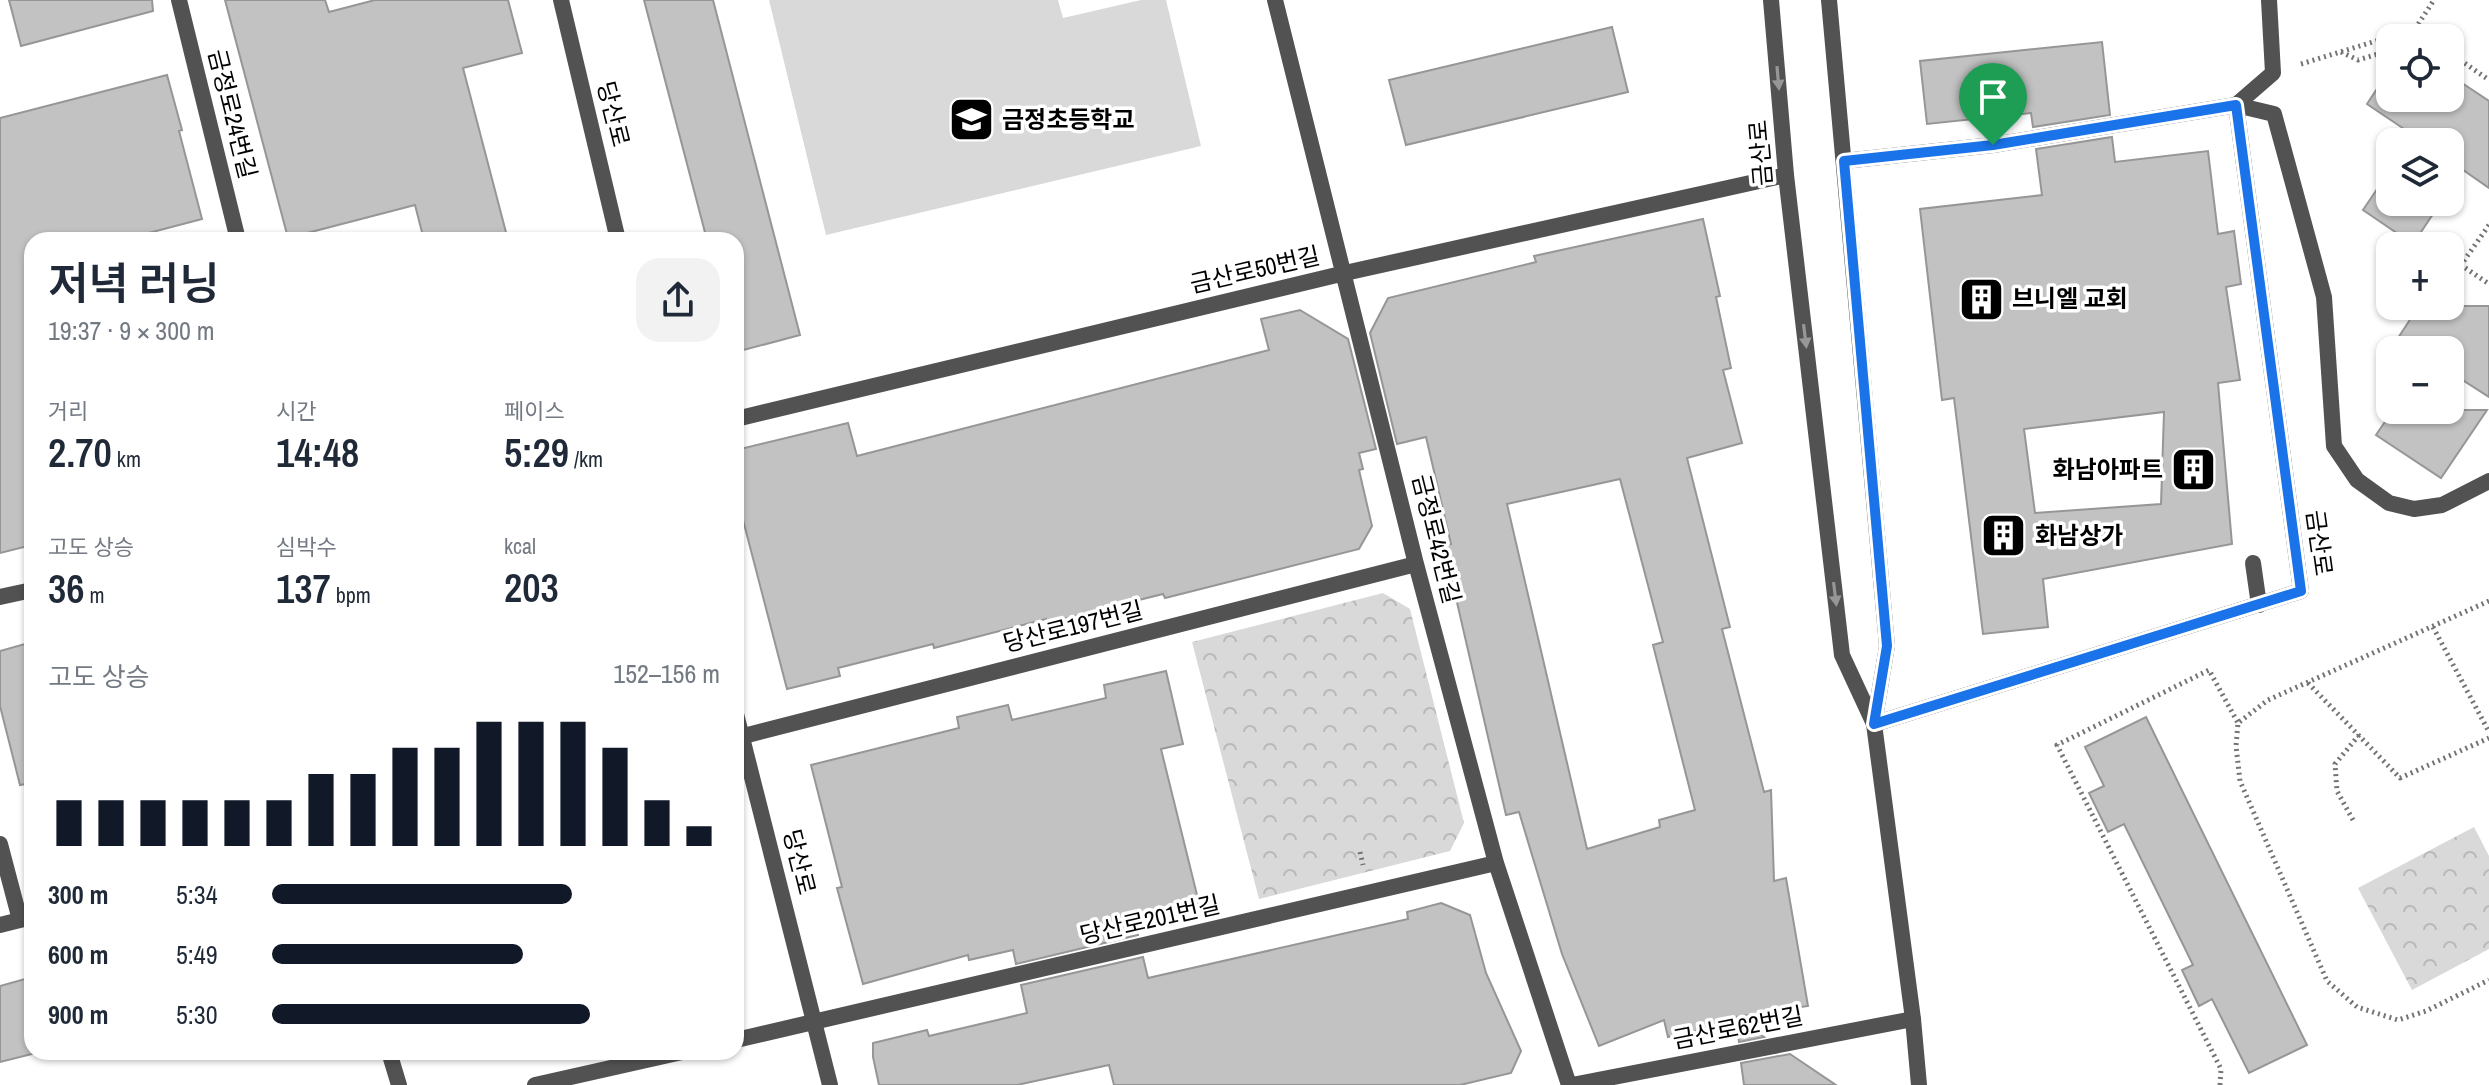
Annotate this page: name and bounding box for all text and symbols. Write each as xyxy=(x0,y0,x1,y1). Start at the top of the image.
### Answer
map controls xyxy=(2376,24,2464,424)
button: locate xyxy=(2376,24,2464,112)
street label: 금정로24번길 xyxy=(201,46,264,182)
pin xyxy=(1959,63,2027,145)
one-way arrow xyxy=(1771,66,1784,91)
icon: arrive xyxy=(1971,75,2015,119)
street label: 당산로 xyxy=(590,78,638,150)
school or university icon: 금정초등학교 xyxy=(947,96,995,144)
place label: 금정초등학교 xyxy=(1002,103,1134,135)
street label: 금산로 xyxy=(1741,119,1779,187)
button: layers xyxy=(2376,128,2464,216)
button: + xyxy=(2376,232,2464,320)
street label: 금산로50번길 xyxy=(1187,239,1323,299)
text: 저녁 러닝 xyxy=(48,253,220,313)
button: share xyxy=(636,258,720,342)
building icon: 브니엘 교회 xyxy=(1957,275,2005,323)
place label: 브니엘 교회 xyxy=(2012,282,2128,314)
text: 19:37 · 9 × 300 m xyxy=(48,313,215,348)
one-way arrow xyxy=(1799,324,1812,349)
button: − xyxy=(2376,336,2464,424)
text: 거리 xyxy=(48,396,88,426)
text: 시간 xyxy=(276,396,316,426)
text: 페이스 xyxy=(504,396,565,426)
text: 2.70 xyxy=(48,426,112,479)
text: 14:48 xyxy=(276,426,359,479)
text: 5:29 xyxy=(504,426,569,479)
text: km xyxy=(112,444,141,474)
text: /km xyxy=(569,444,603,474)
building icon: 화남아파트 xyxy=(2170,446,2218,494)
place label: 화남아파트 xyxy=(2053,453,2163,485)
street label: 금정로42번길 xyxy=(1405,471,1468,607)
street label: 금산로 xyxy=(2300,508,2340,578)
building icon: 화남상가 xyxy=(1980,512,2028,560)
place label: 화남상가 xyxy=(2035,519,2123,551)
text: kcal xyxy=(504,531,536,561)
text: 고도 상승 xyxy=(48,532,134,562)
text: 심박수 xyxy=(276,532,337,562)
text: 203 xyxy=(504,561,559,614)
text: 36 xyxy=(48,562,84,615)
text: 137 xyxy=(276,562,331,615)
text: m xyxy=(84,580,105,610)
text: bpm xyxy=(331,580,371,610)
one-way arrow xyxy=(1829,582,1842,607)
street label: 당산로197번길 xyxy=(999,593,1146,659)
text: 152–156 m xyxy=(613,656,720,691)
text: 고도 상승 xyxy=(48,659,150,694)
street label: 당산로 xyxy=(776,826,824,898)
text: 300 m xyxy=(48,877,108,912)
text: 5:34 xyxy=(176,877,218,912)
street label: 당산로201번길 xyxy=(1076,887,1223,951)
text: 600 m xyxy=(48,937,108,972)
text: 5:49 xyxy=(176,937,218,972)
text: 900 m xyxy=(48,997,108,1032)
text: 5:30 xyxy=(176,997,218,1032)
street label: 금산로62번길 xyxy=(1670,999,1806,1055)

